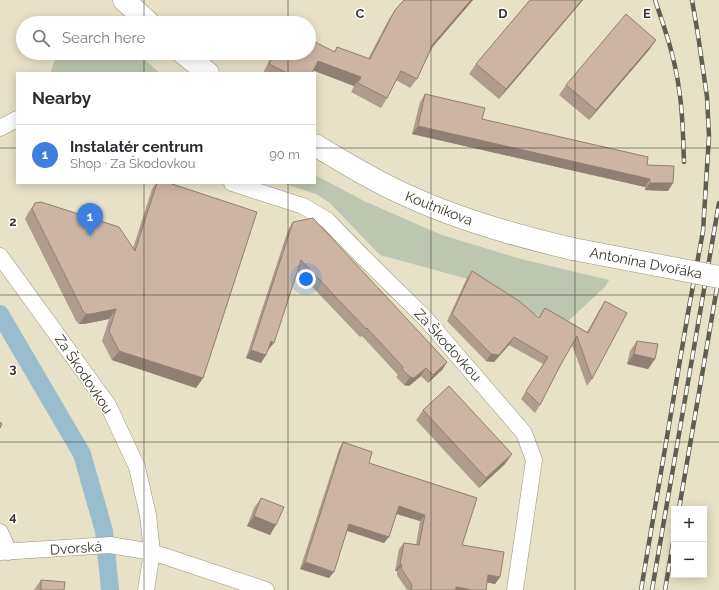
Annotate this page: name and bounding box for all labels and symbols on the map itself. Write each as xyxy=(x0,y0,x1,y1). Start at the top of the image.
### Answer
text: C xyxy=(356,6,365,21)
text: D xyxy=(498,6,508,21)
text: E xyxy=(643,6,651,21)
street label: Koutníkova xyxy=(403,188,475,228)
pin: 1 xyxy=(77,203,103,236)
text: 2 xyxy=(9,214,17,229)
street label: Antonína Dvořáka xyxy=(588,244,704,282)
your location xyxy=(296,269,316,289)
street label: Za Škodovkou xyxy=(411,304,486,384)
street label: Za Škodovkou xyxy=(52,330,118,417)
text: 3 xyxy=(9,361,17,376)
text: 4 xyxy=(9,509,17,524)
street label: Dvorská xyxy=(49,538,103,558)

